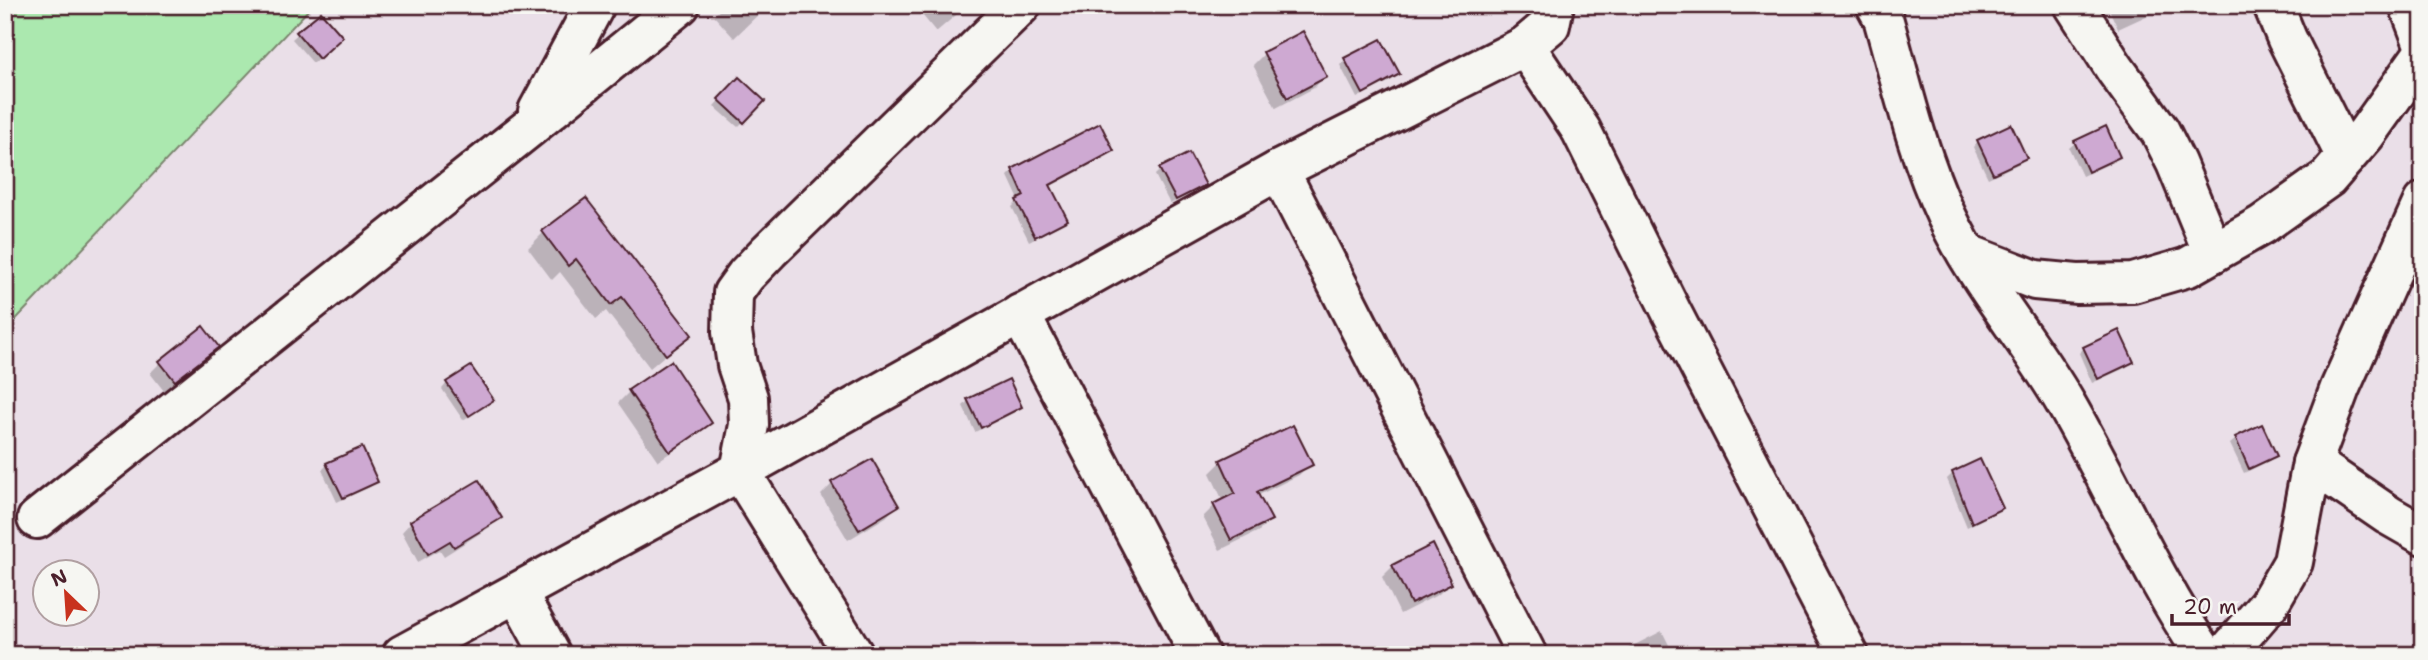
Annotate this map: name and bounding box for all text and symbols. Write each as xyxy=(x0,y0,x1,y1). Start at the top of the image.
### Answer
north arrow xyxy=(32,558,102,628)
text: N xyxy=(47,564,71,593)
scale bar xyxy=(2172,583,2290,627)
text: 20 m xyxy=(2183,593,2237,621)

